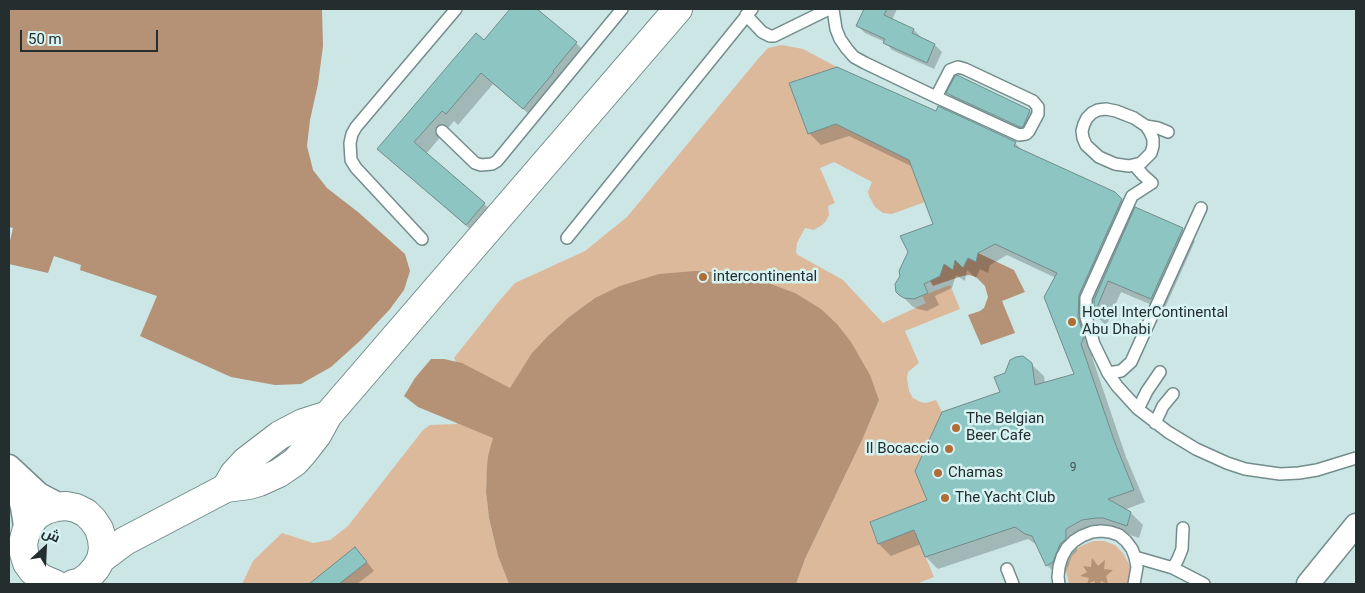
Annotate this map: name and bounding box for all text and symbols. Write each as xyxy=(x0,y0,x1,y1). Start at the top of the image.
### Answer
scale bar xyxy=(22,20,160,52)
text: 50 m xyxy=(28,30,62,48)
place label: intercontinental xyxy=(713,268,817,286)
marker: intercontinental xyxy=(697,271,709,283)
place label: Hotel InterContinental Abu Dhabi xyxy=(1082,304,1228,339)
marker: Hotel InterContinental Abu Dhabi xyxy=(1066,316,1078,328)
place label: The Belgian Beer Cafe xyxy=(966,410,1044,445)
marker: The Belgian Beer Cafe xyxy=(950,422,962,434)
place label: Il Bocaccio xyxy=(866,440,939,458)
marker: Il Bocaccio xyxy=(943,443,955,455)
house number: 9 xyxy=(1070,461,1076,475)
place label: Chamas xyxy=(948,464,1003,482)
marker: Chamas xyxy=(932,467,944,479)
place label: The Yacht Club xyxy=(955,489,1055,507)
marker: The Yacht Club xyxy=(939,492,951,504)
north arrow xyxy=(20,523,70,573)
text: ش xyxy=(40,523,63,545)

